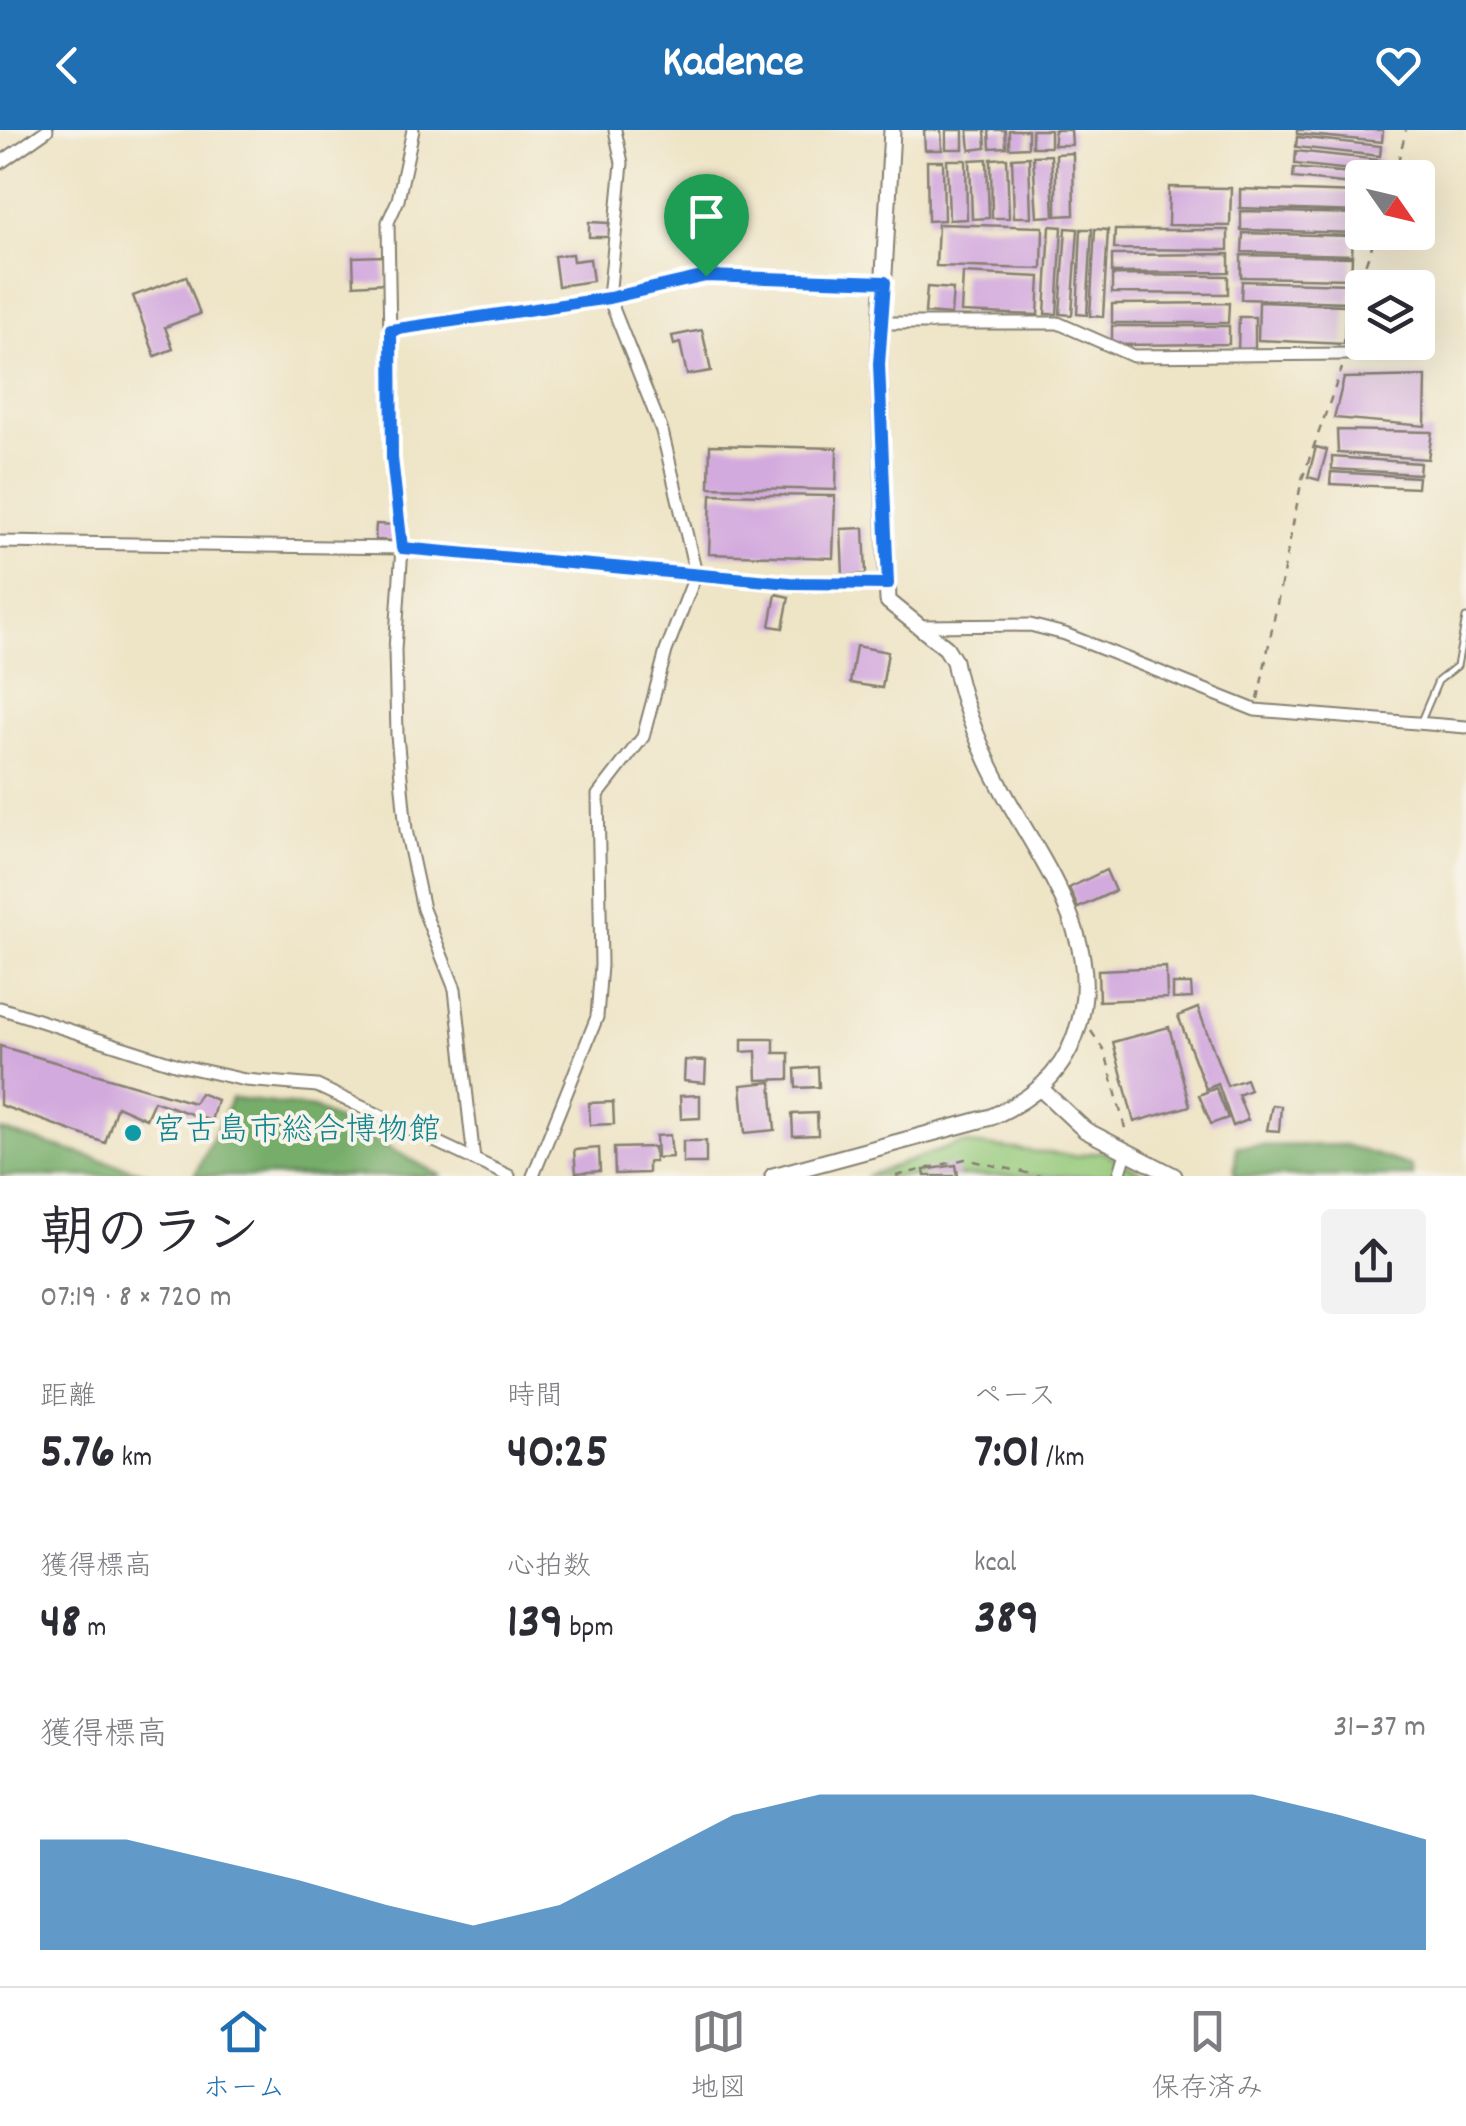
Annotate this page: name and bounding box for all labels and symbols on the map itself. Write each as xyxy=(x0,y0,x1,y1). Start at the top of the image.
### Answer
north arrow xyxy=(1345,160,1435,250)
pin xyxy=(664,174,749,277)
place label: 宮古島市総合博物館 xyxy=(153,1110,441,1156)
marker: 宮古島市総合博物館 xyxy=(122,1122,144,1144)

